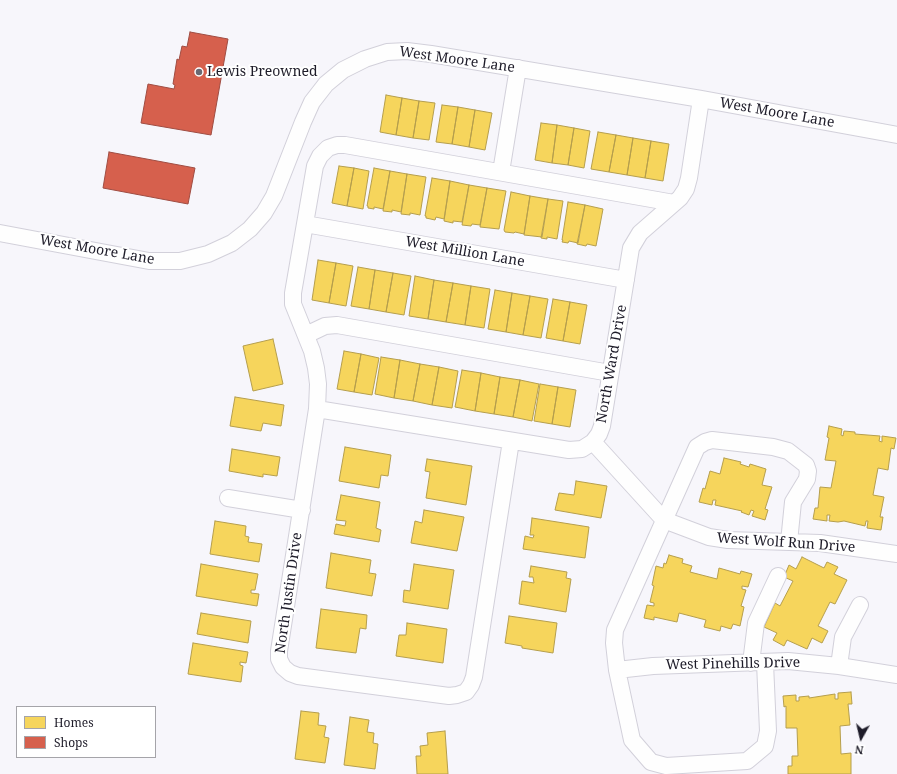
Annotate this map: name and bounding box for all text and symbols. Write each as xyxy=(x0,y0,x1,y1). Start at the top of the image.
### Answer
street label: West Moore Lane xyxy=(398,44,516,76)
place label: Lewis Preowned xyxy=(207,64,318,80)
marker: Lewis Preowned xyxy=(194,67,204,77)
street label: West Moore Lane xyxy=(718,95,836,131)
street label: West Moore Lane xyxy=(38,232,156,268)
street label: West Million Lane xyxy=(404,233,526,271)
street label: North Ward Drive xyxy=(593,303,631,425)
street label: West Wolf Run Drive xyxy=(716,530,856,556)
street label: North Justin Drive xyxy=(272,531,306,655)
street label: West Pinehills Drive xyxy=(666,654,800,674)
legend xyxy=(16,706,156,758)
text: Homes xyxy=(54,714,94,731)
north arrow xyxy=(841,718,881,758)
text: Shops xyxy=(54,734,88,751)
text: N xyxy=(854,742,865,758)

